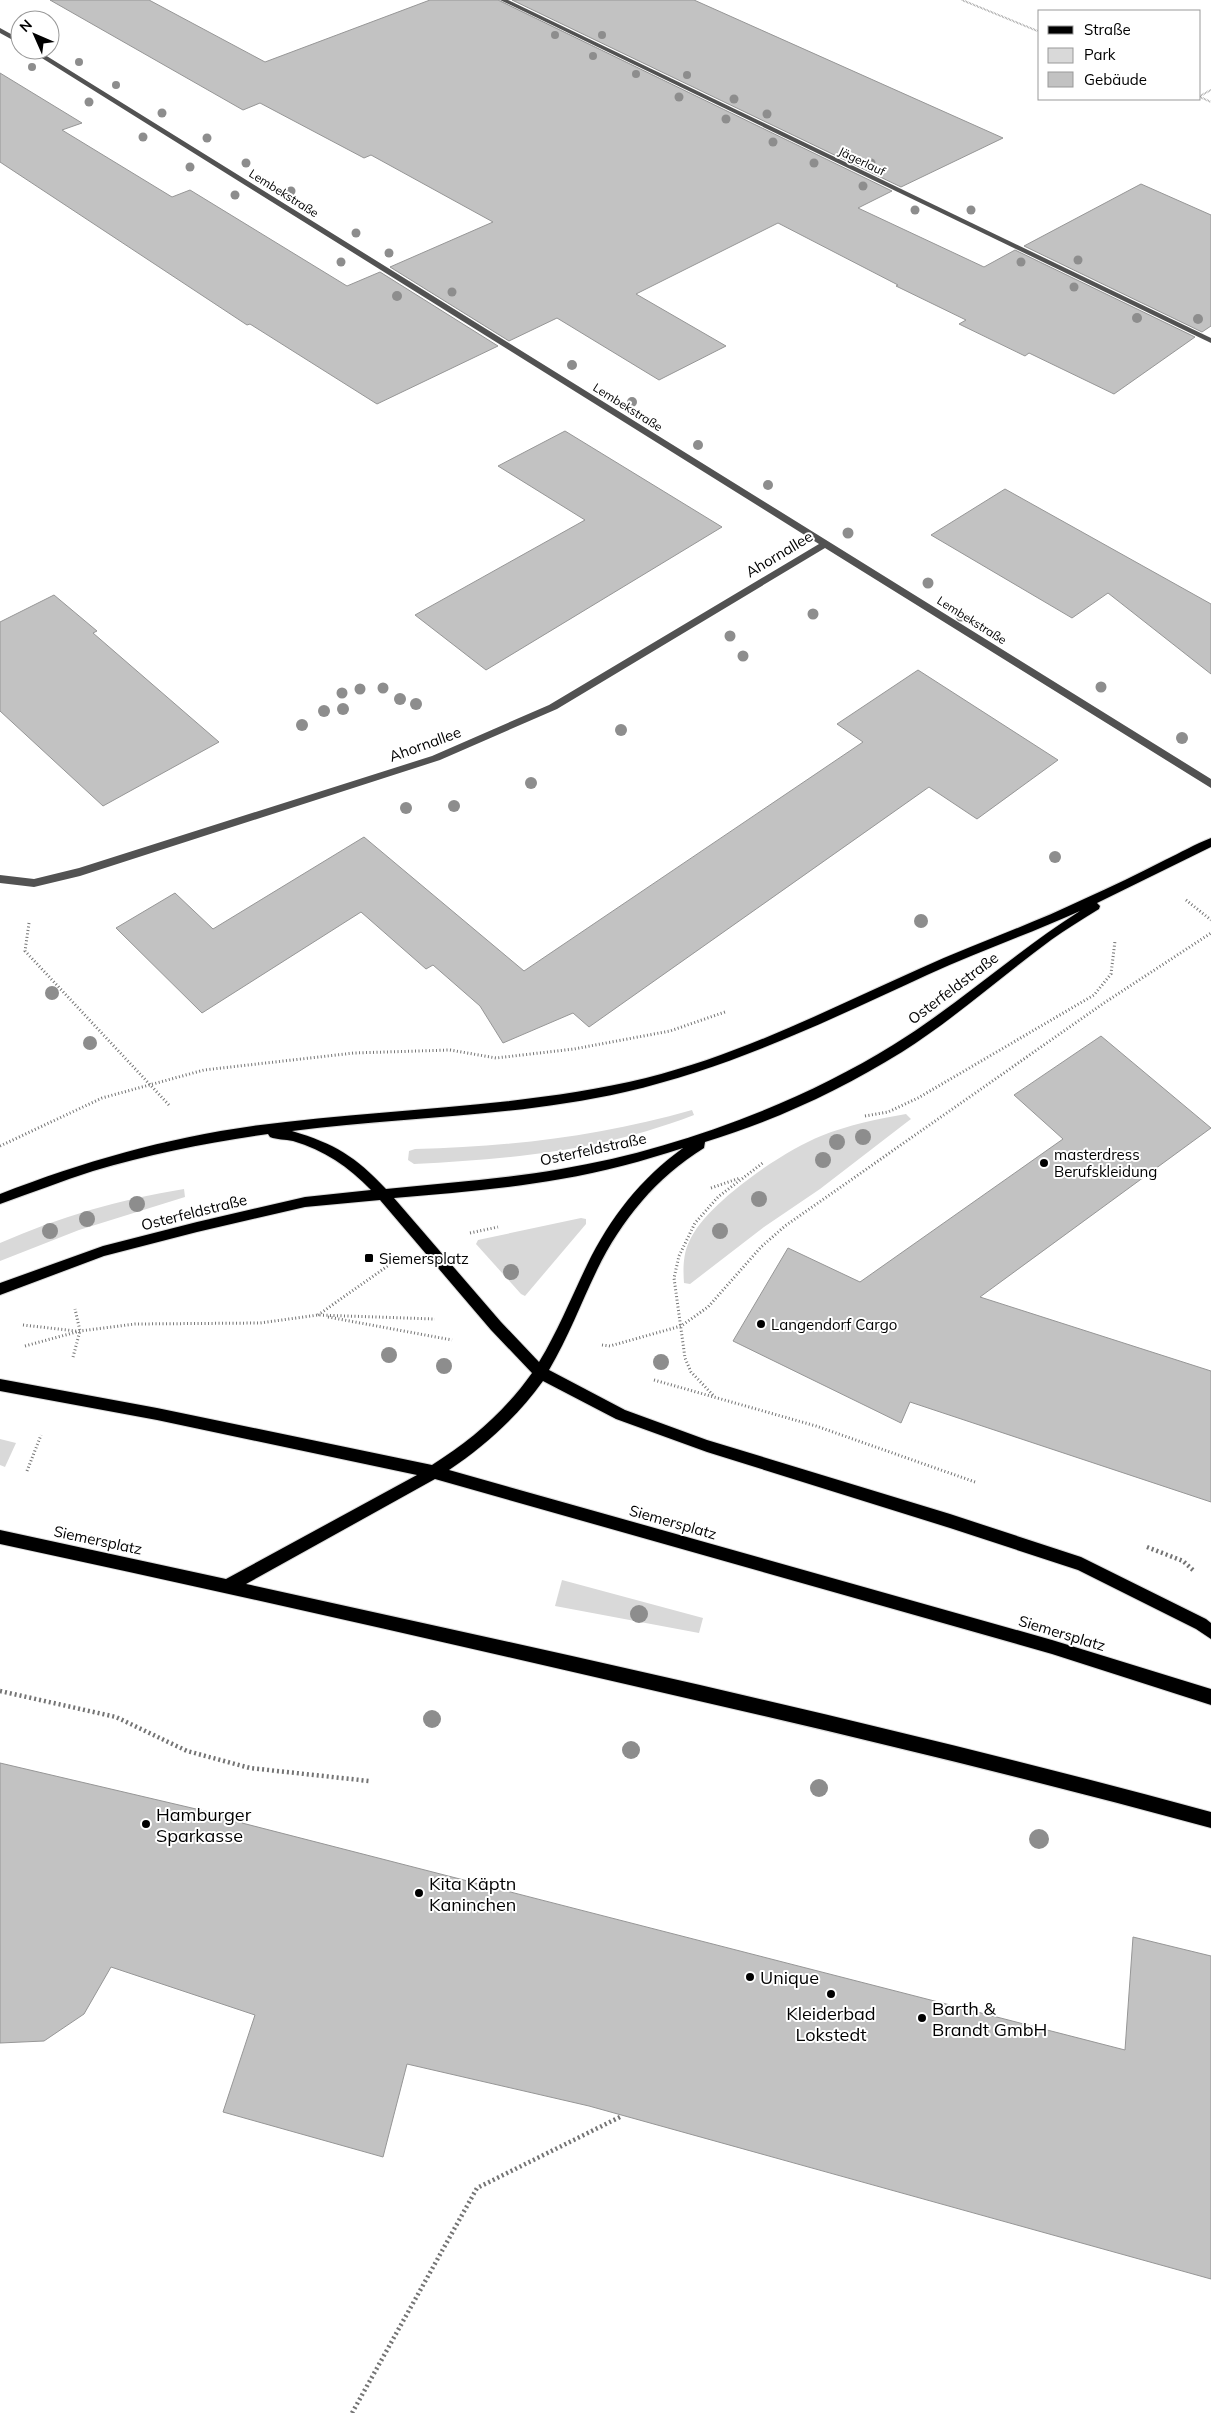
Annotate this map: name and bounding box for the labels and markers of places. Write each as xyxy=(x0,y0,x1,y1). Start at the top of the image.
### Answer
place label: masterdress Berufskleidung xyxy=(1054,1145,1157,1181)
marker: masterdress Berufskleidung xyxy=(1038,1157,1050,1169)
place label: Siemersplatz xyxy=(379,1249,469,1268)
marker: Siemersplatz xyxy=(363,1252,375,1264)
place label: Langendorf Cargo xyxy=(771,1315,897,1334)
marker: Langendorf Cargo xyxy=(755,1318,767,1330)
place label: Hamburger Sparkasse xyxy=(156,1803,252,1847)
marker: Hamburger Sparkasse xyxy=(140,1818,152,1830)
place label: Kita Käptn Kaninchen xyxy=(429,1872,516,1916)
marker: Kita Käptn Kaninchen xyxy=(413,1887,425,1899)
place label: Unique xyxy=(760,1966,819,1989)
marker: Unique xyxy=(744,1971,756,1983)
marker: Kleiderbad Lokstedt xyxy=(825,1988,837,2000)
place label: Barth & Brandt GmbH xyxy=(932,1997,1047,2041)
place label: Kleiderbad Lokstedt xyxy=(786,2002,876,2046)
marker: Barth & Brandt GmbH xyxy=(916,2012,928,2024)

